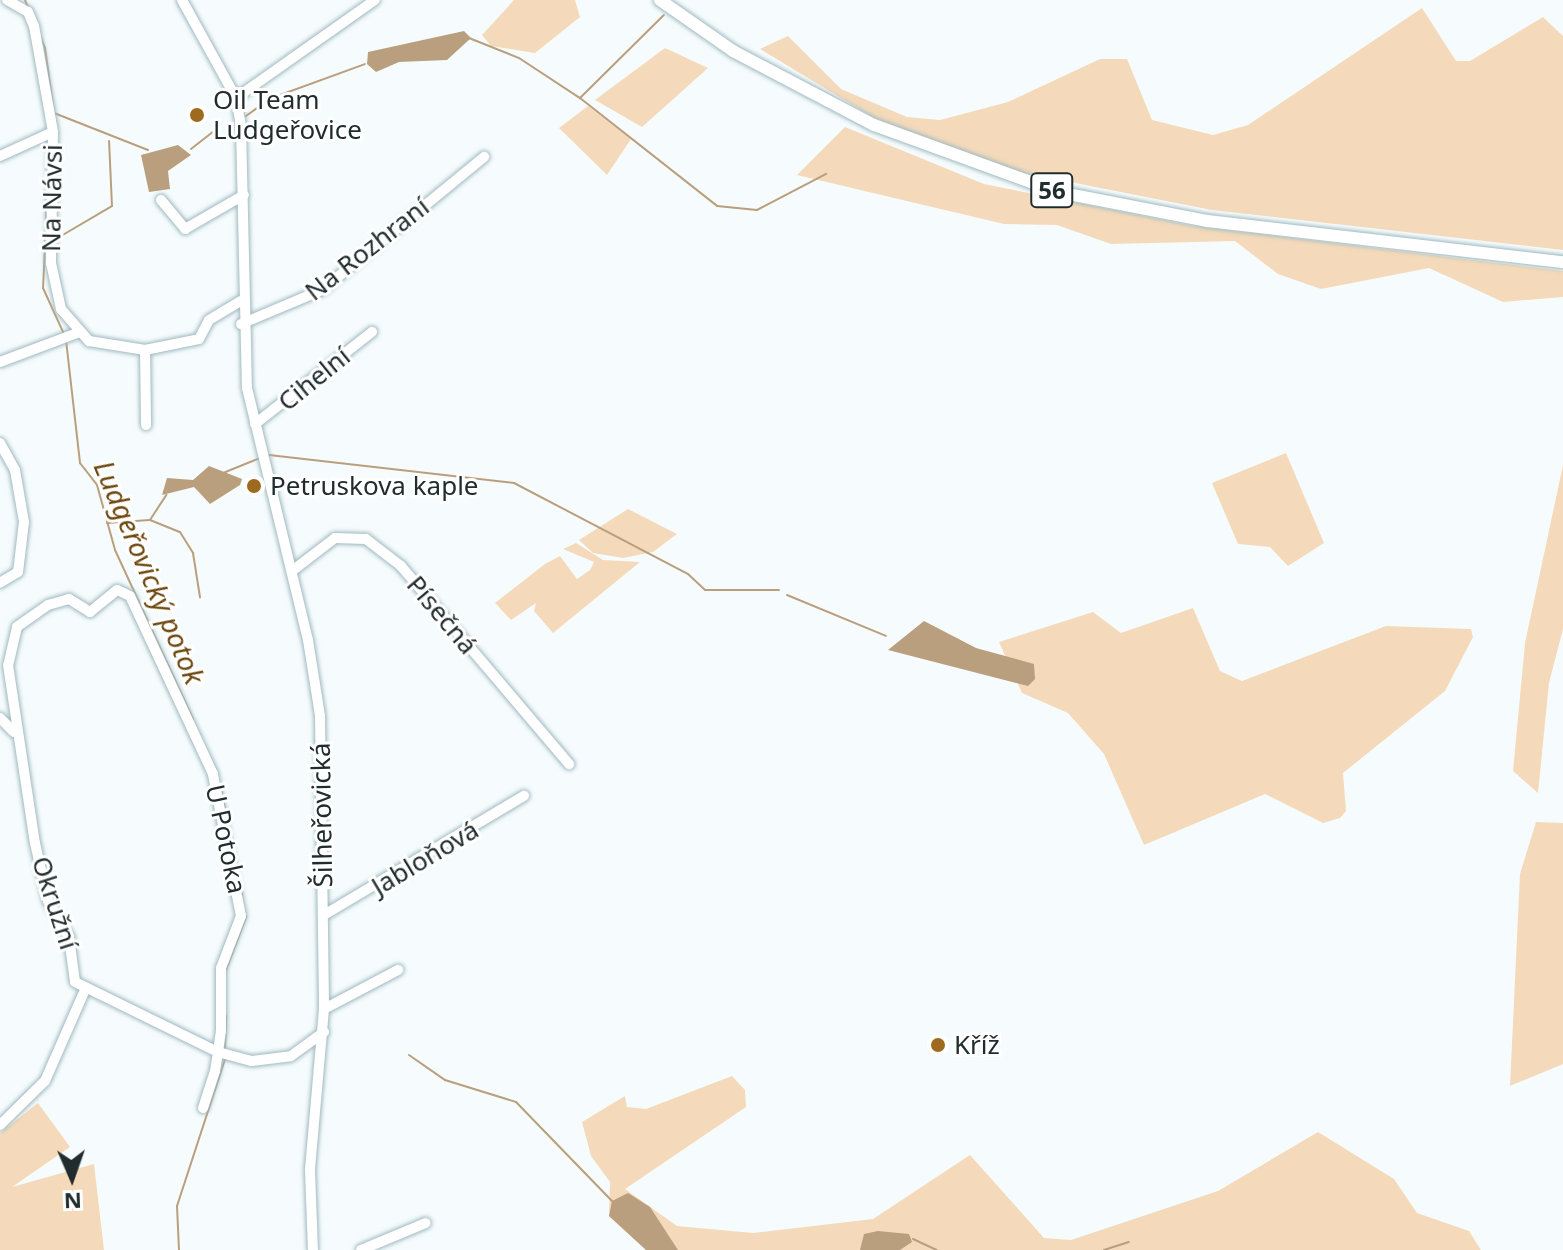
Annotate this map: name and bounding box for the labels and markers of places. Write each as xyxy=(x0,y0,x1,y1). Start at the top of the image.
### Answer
place label: Oil Team Ludgeřovice xyxy=(213,84,362,146)
marker: Oil Team Ludgeřovice xyxy=(188,106,206,124)
place label: Petruskova kaple xyxy=(270,470,479,502)
marker: Petruskova kaple xyxy=(245,477,263,495)
place label: Kříž xyxy=(954,1029,1000,1061)
marker: Kříž xyxy=(929,1036,947,1054)

